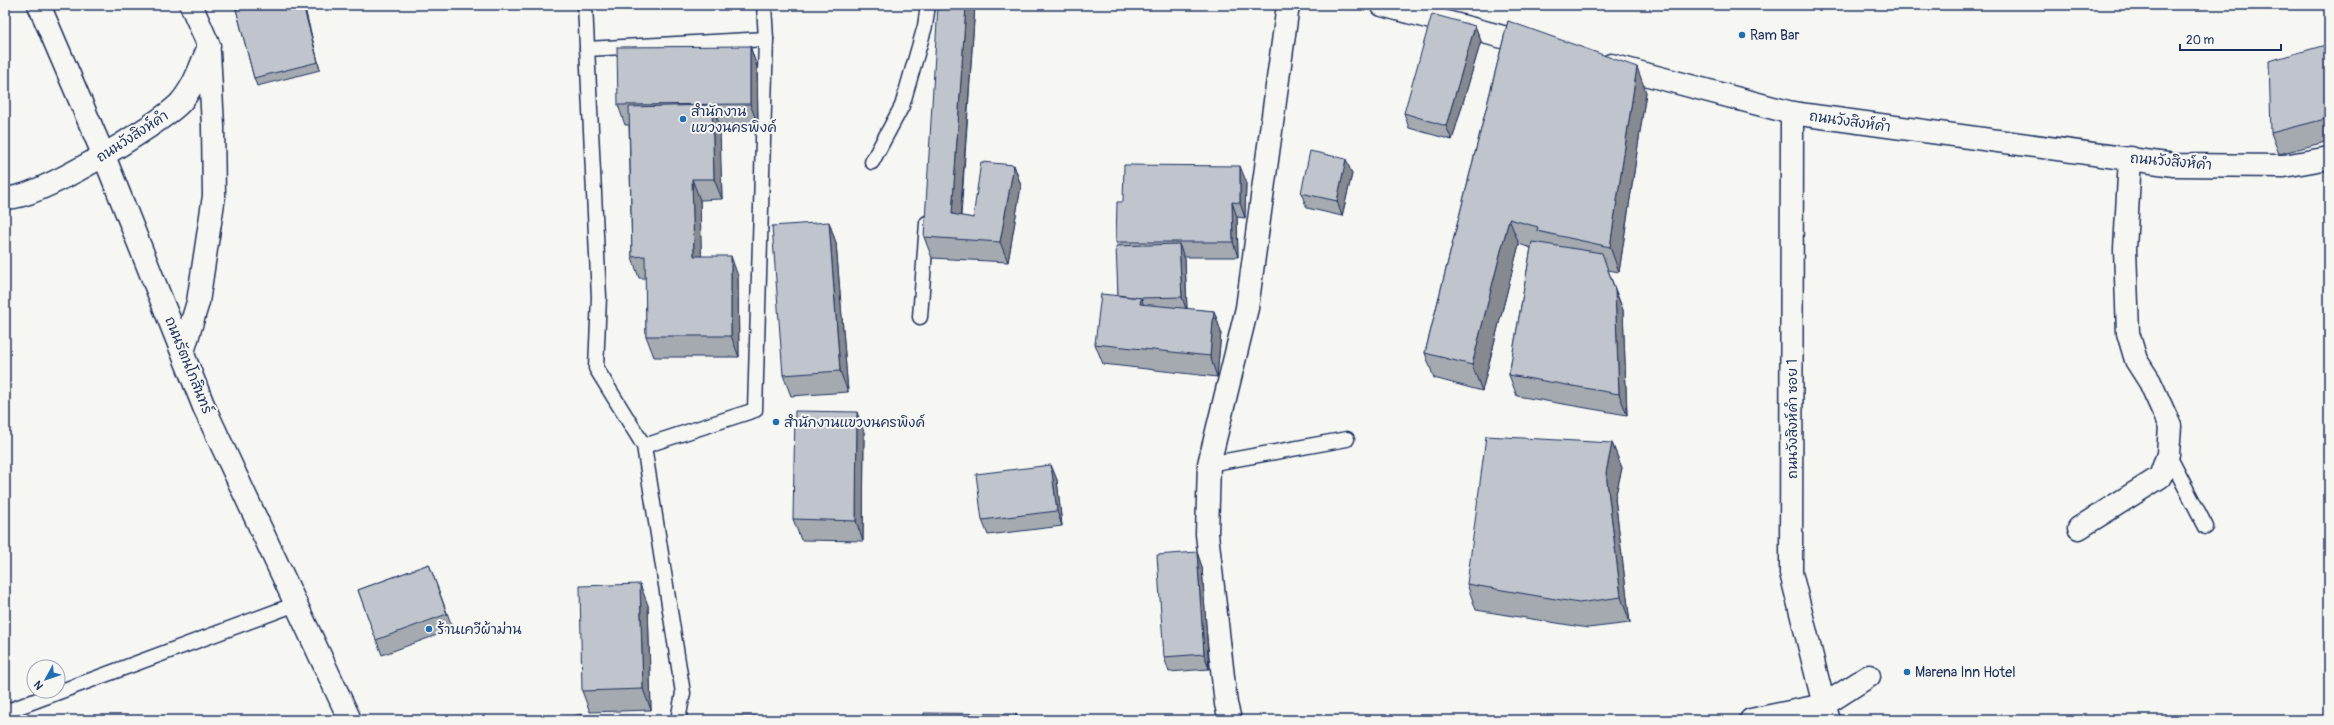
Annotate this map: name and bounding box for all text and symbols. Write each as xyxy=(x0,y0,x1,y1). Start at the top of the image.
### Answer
scale bar xyxy=(2180,26,2281,52)
place label: Ram Bar xyxy=(1750,27,1800,44)
marker: Ram Bar xyxy=(1737,30,1747,40)
text: 20 m xyxy=(2186,33,2215,48)
place label: สำนักงาน แขวงนครพิงค์ xyxy=(691,103,777,136)
street label: ถนนวังสิงห์คำ xyxy=(93,106,171,166)
street label: ถนนวังสิงห์คำ xyxy=(1808,106,1892,136)
marker: สำนักงาน แขวงนครพิงค์ xyxy=(678,114,688,124)
street label: ถนนวังสิงห์คำ xyxy=(2129,148,2213,174)
street label: ถนนรัตนโกสินทร์ xyxy=(161,314,217,417)
street label: ถนนวังสิงห์คำ ซอย 1 xyxy=(1783,359,1801,479)
place label: สำนักงานแขวงนครพิงค์ xyxy=(784,413,925,431)
marker: สำนักงานแขวงนครพิงค์ xyxy=(771,417,781,427)
place label: ร้านเควีผ้าม่าน xyxy=(437,621,522,638)
marker: ร้านเควีผ้าม่าน xyxy=(424,624,434,634)
north arrow xyxy=(26,659,66,699)
place label: Marena Inn Hotel xyxy=(1915,664,2016,681)
marker: Marena Inn Hotel xyxy=(1902,667,1912,677)
text: N xyxy=(31,678,46,692)

